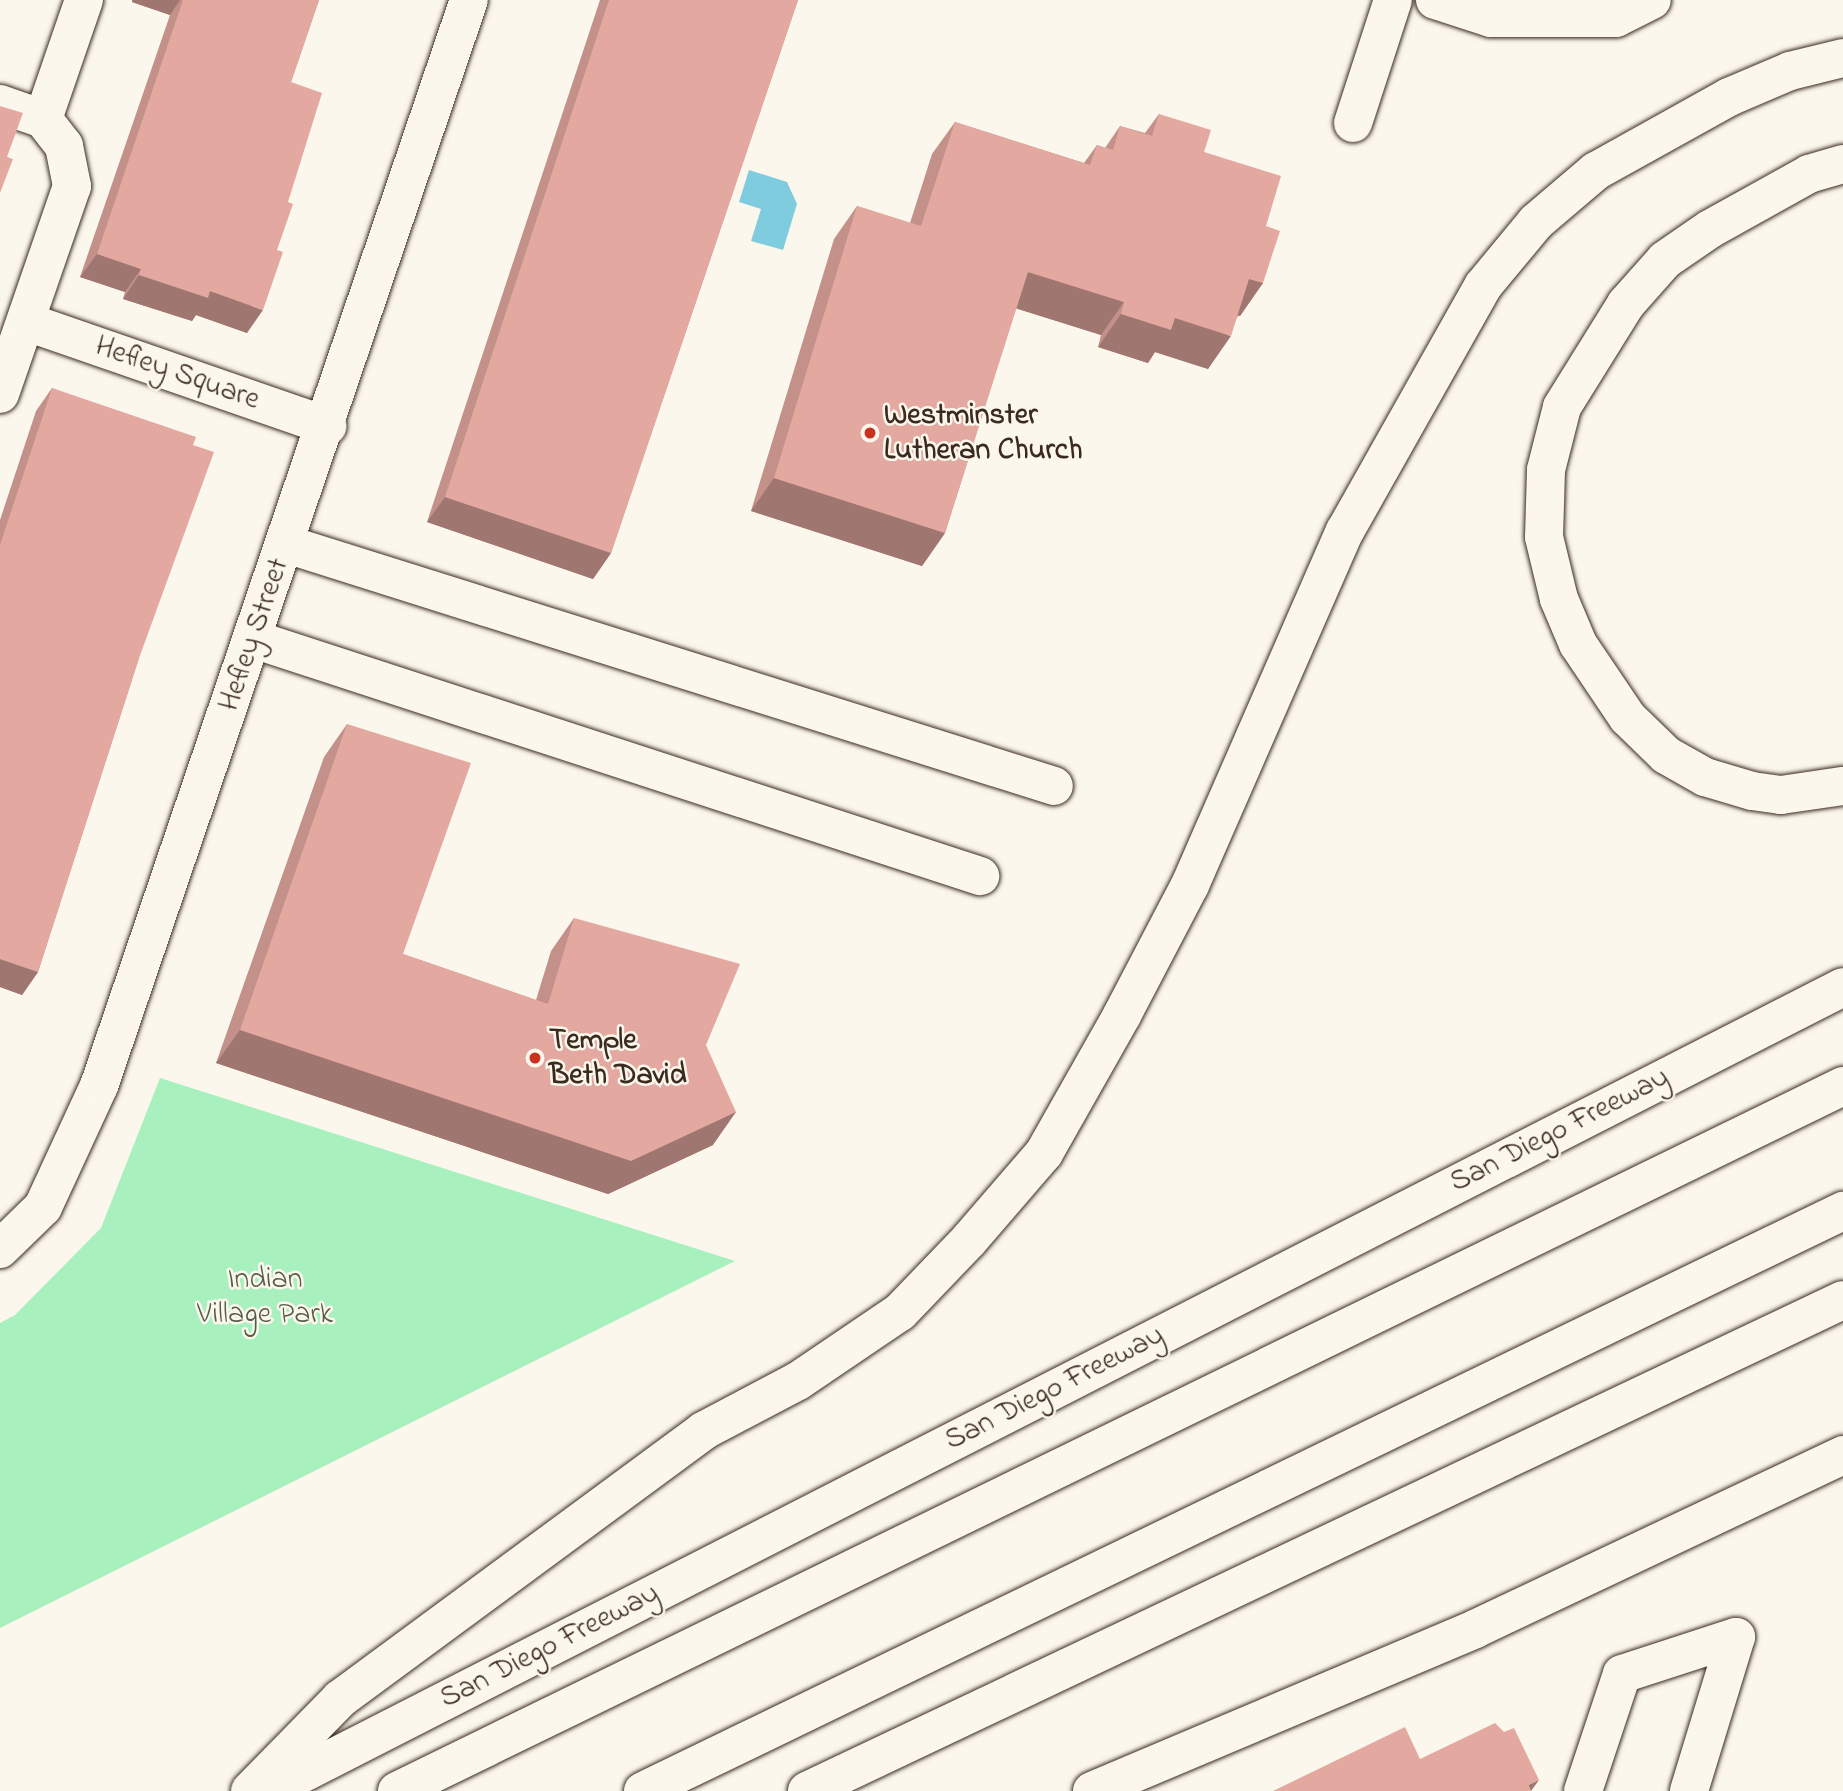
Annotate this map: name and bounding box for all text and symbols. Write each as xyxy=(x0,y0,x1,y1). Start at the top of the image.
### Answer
street label: Hefley Square xyxy=(90,329,264,419)
place label: Westminster Lutheran Church xyxy=(884,398,1082,468)
marker: Westminster Lutheran Church xyxy=(862,425,878,441)
street label: Hefley Street xyxy=(212,554,298,716)
place label: Temple Beth David xyxy=(549,1023,687,1094)
marker: Temple Beth David xyxy=(527,1050,543,1066)
street label: San Diego Freeway xyxy=(1444,1060,1676,1202)
park label: Indian Village Park xyxy=(197,1262,333,1332)
street label: San Diego Freeway xyxy=(939,1318,1171,1460)
street label: San Diego Freeway xyxy=(434,1576,666,1718)

